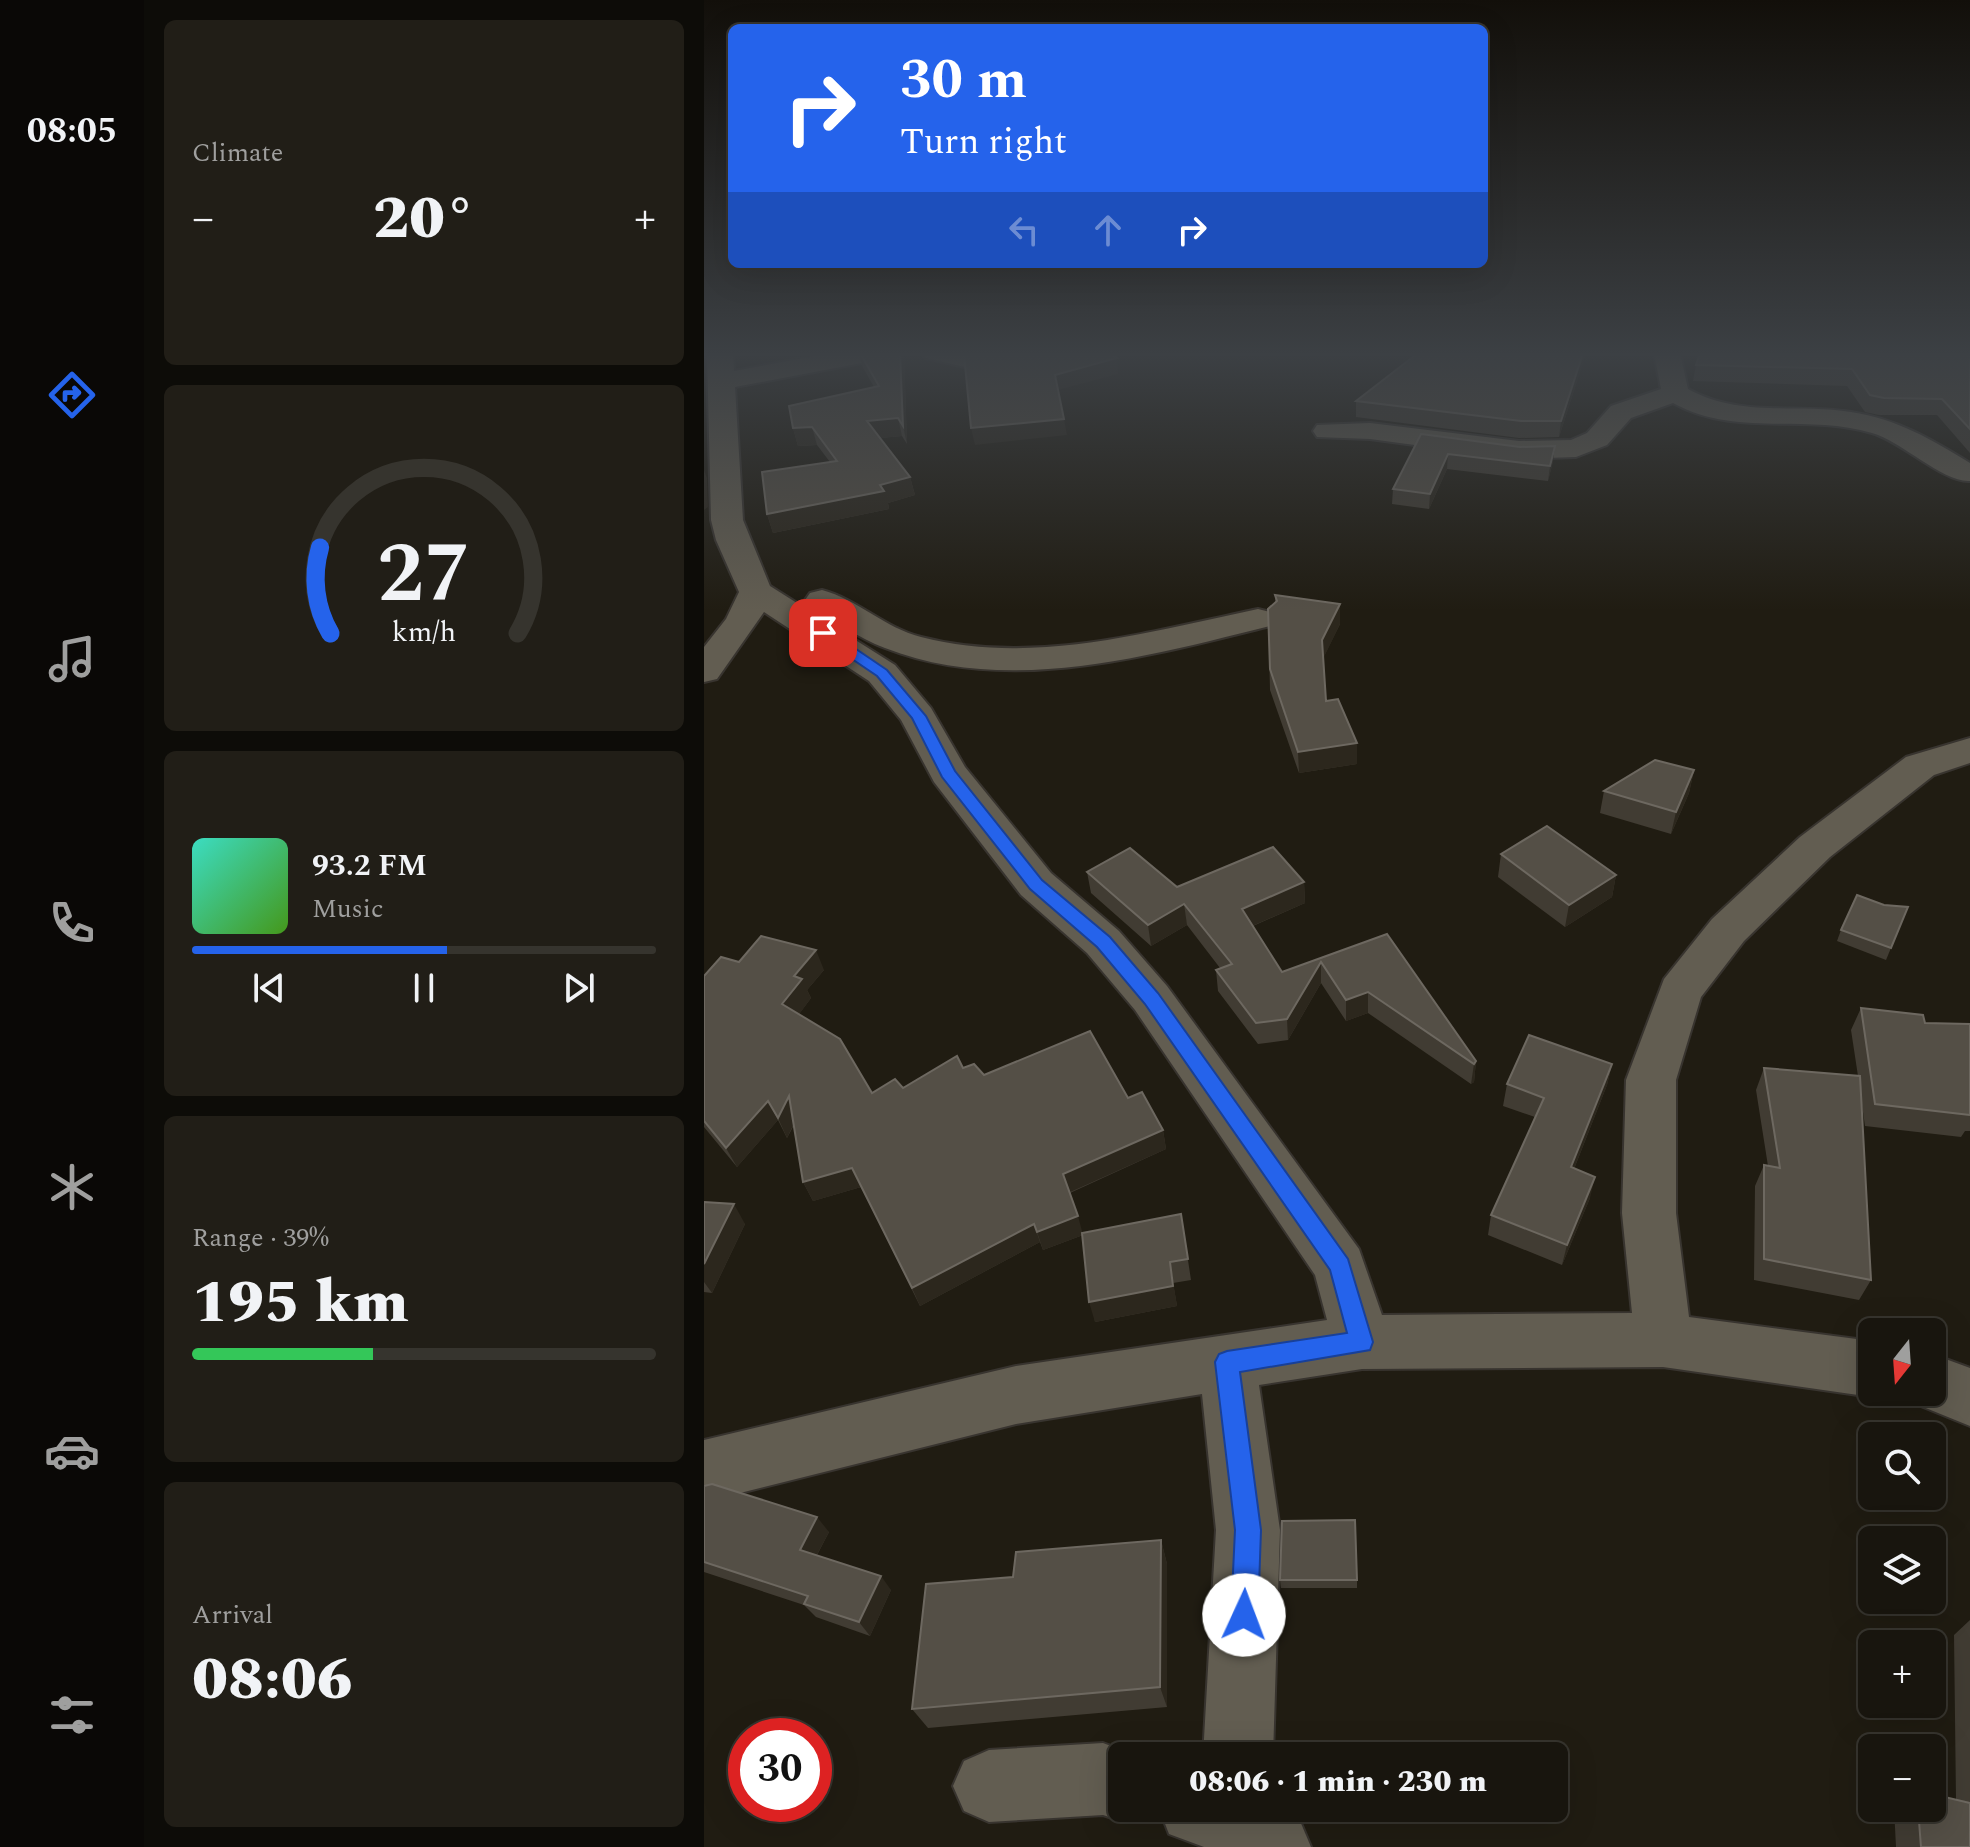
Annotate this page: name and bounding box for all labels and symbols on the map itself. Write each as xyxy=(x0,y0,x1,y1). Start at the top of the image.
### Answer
pin xyxy=(789,599,857,667)
north arrow xyxy=(1858,1318,1946,1406)
position arrow xyxy=(1202,1573,1286,1657)
speed limit sign: 30 xyxy=(728,1718,832,1822)

